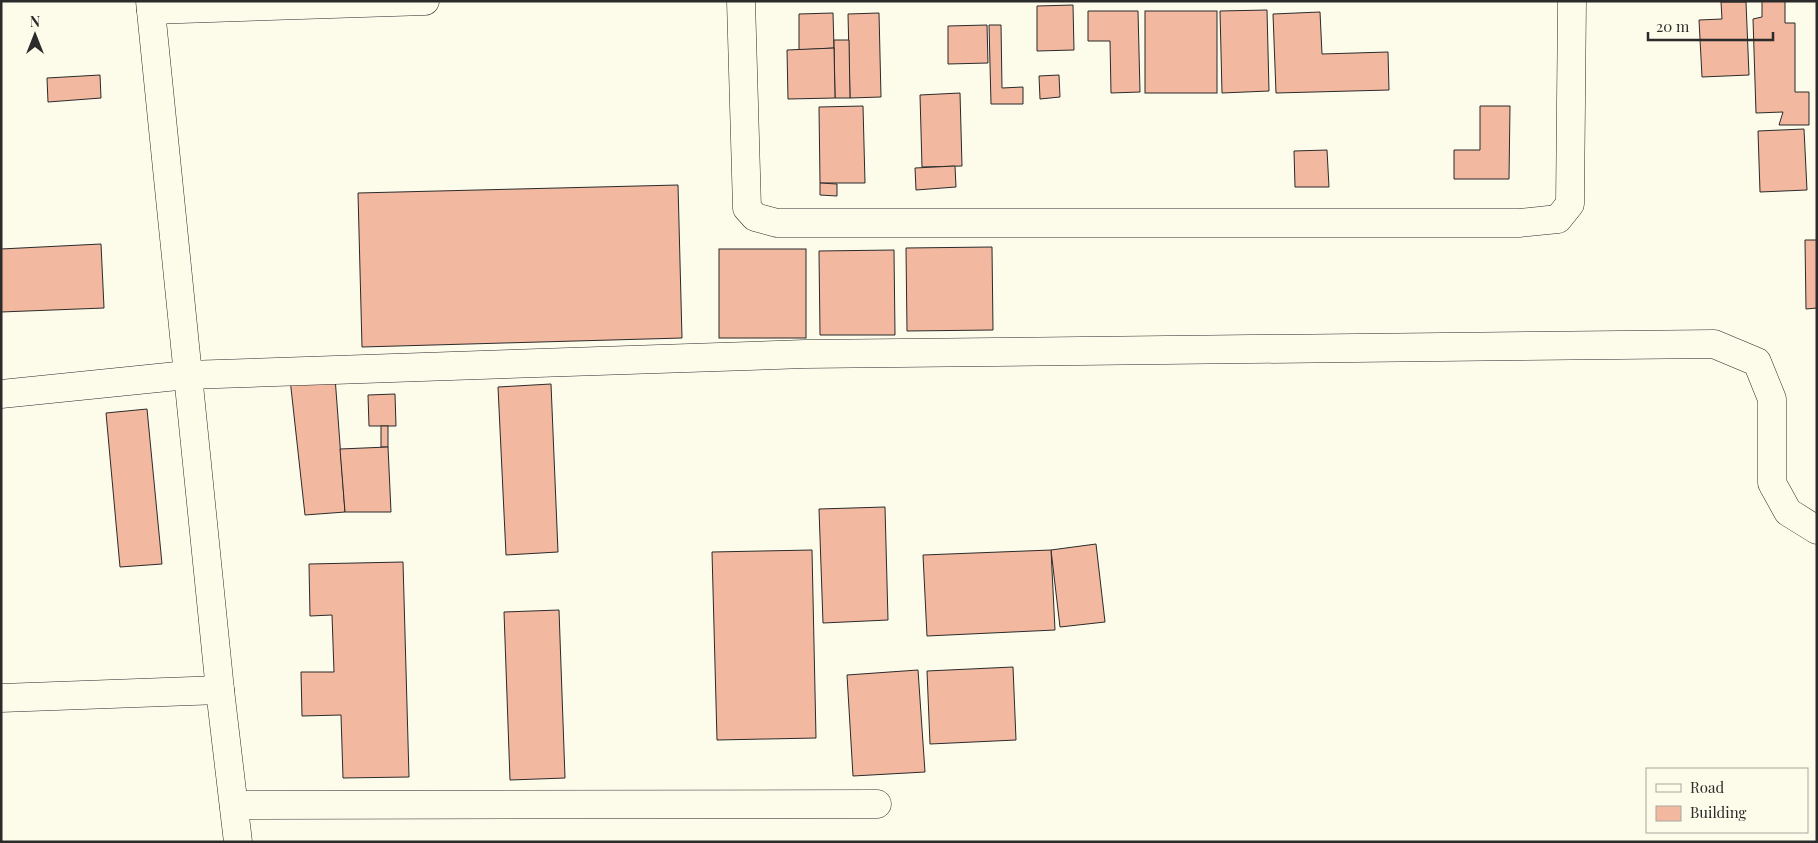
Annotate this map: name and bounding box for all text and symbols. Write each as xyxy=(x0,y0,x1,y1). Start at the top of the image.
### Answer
north arrow xyxy=(10,10,60,60)
scale bar xyxy=(1648,10,1773,42)
text: N xyxy=(30,12,40,31)
text: 20 m xyxy=(1656,16,1690,36)
legend xyxy=(1646,768,1808,833)
text: Road xyxy=(1690,777,1724,797)
text: Building xyxy=(1690,802,1747,822)

